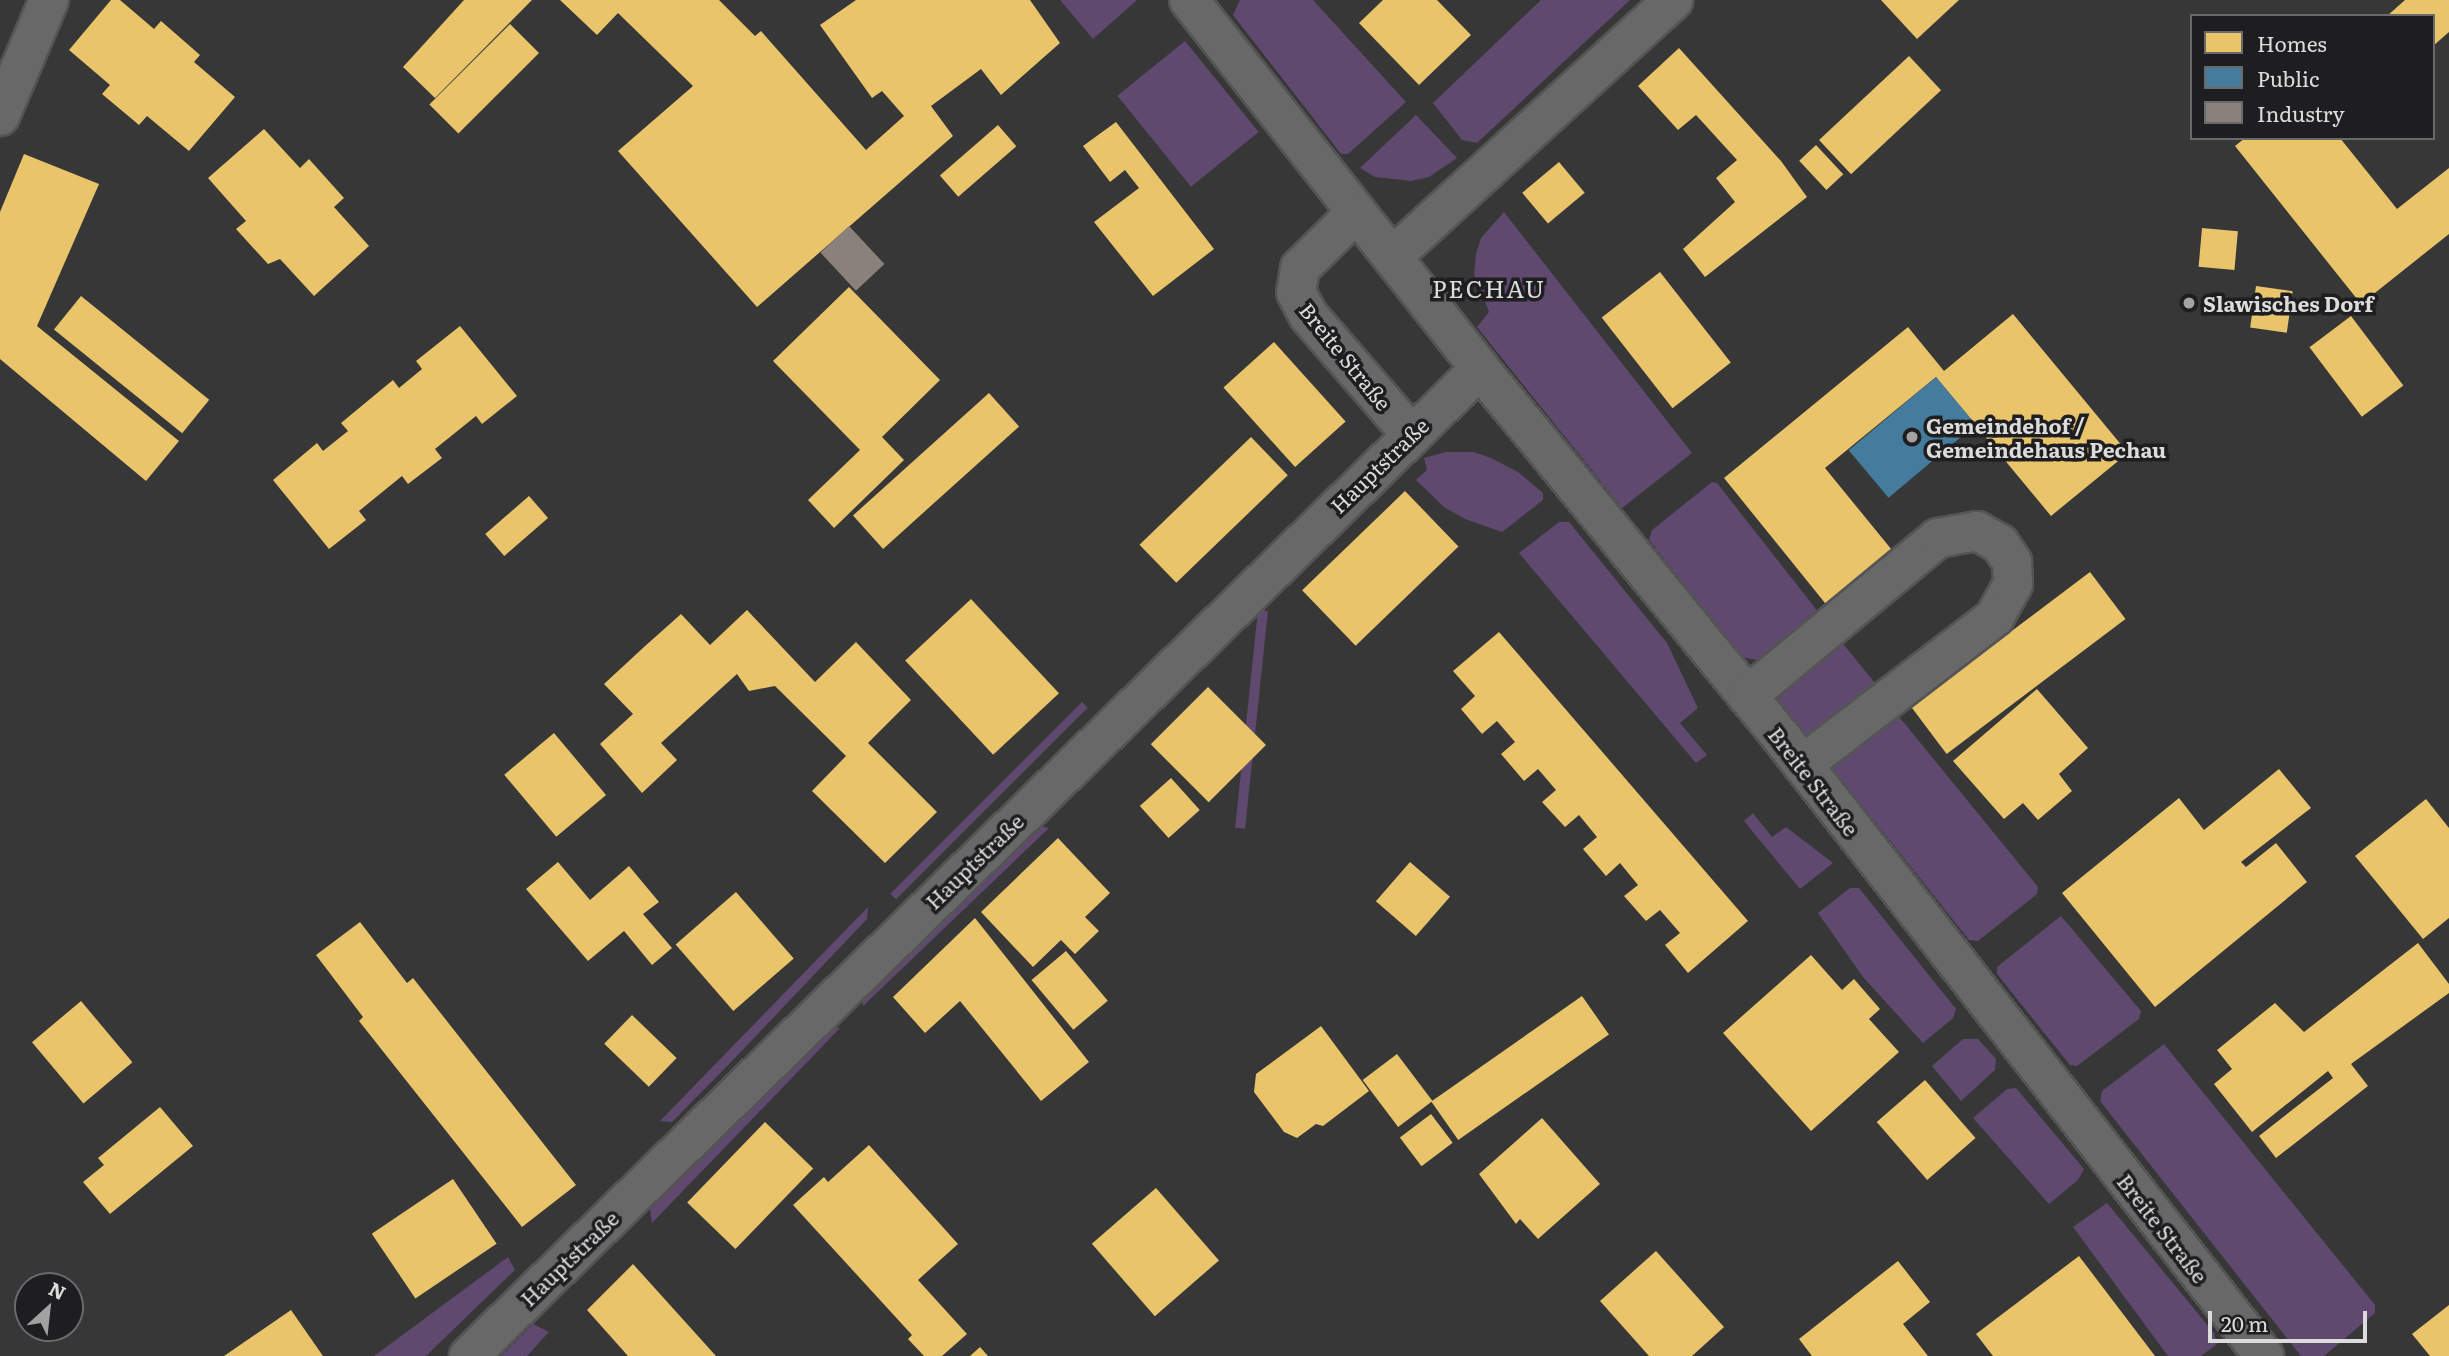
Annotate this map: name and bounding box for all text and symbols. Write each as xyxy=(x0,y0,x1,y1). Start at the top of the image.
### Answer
legend xyxy=(2190,14,2435,140)
text: Homes xyxy=(2257,27,2327,58)
text: Public xyxy=(2257,62,2319,93)
text: Industry xyxy=(2257,97,2345,128)
district label: PECHAU xyxy=(1433,274,1545,302)
place label: Slawisches Dorf xyxy=(2203,290,2373,316)
marker: Slawisches Dorf xyxy=(2181,295,2197,311)
street label: Breite Straße xyxy=(1295,297,1397,415)
street label: Hauptstraße xyxy=(1325,412,1433,518)
place label: Gemeindehof / Gemeindehaus Pechau xyxy=(1926,412,2166,462)
marker: Gemeindehof / Gemeindehaus Pechau xyxy=(1904,429,1920,445)
street label: Breite Straße xyxy=(1764,722,1864,840)
street label: Hauptstraße xyxy=(920,808,1028,914)
street label: Breite Straße xyxy=(2113,1169,2213,1287)
street label: Hauptstraße xyxy=(515,1205,623,1311)
north arrow xyxy=(14,1272,84,1342)
text: N xyxy=(44,1274,71,1306)
scale bar xyxy=(2211,1296,2370,1340)
text: 20 m xyxy=(2221,1307,2268,1338)

